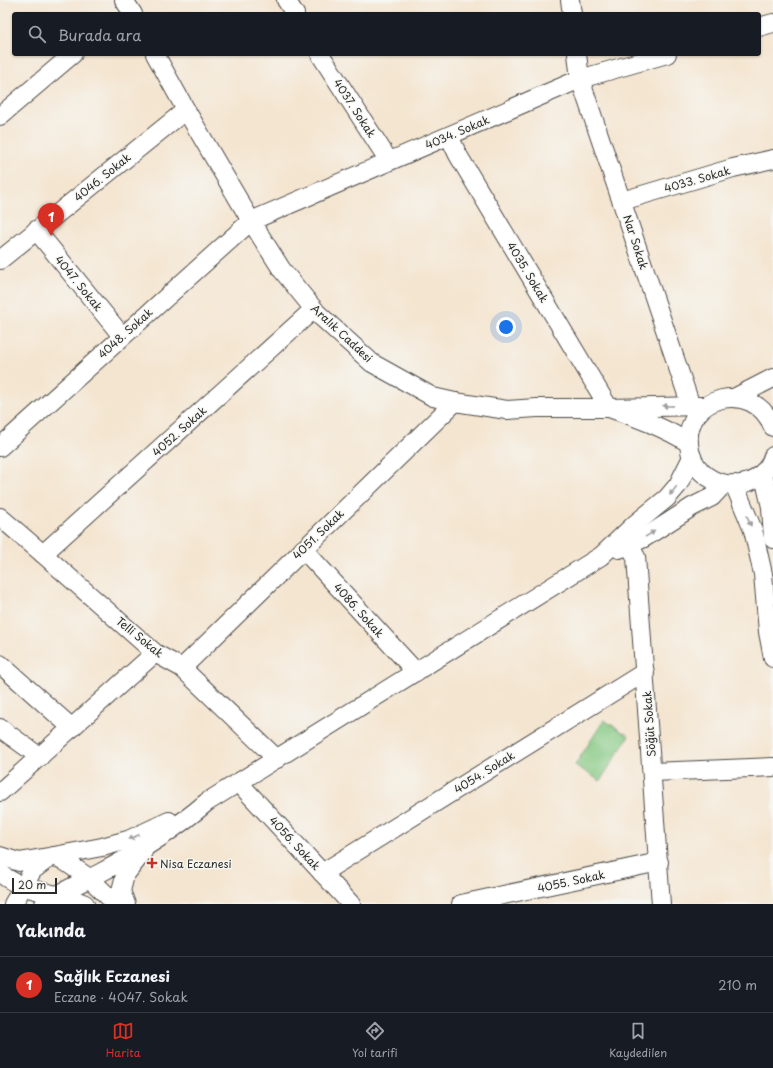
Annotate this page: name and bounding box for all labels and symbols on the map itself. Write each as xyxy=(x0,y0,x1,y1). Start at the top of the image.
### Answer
street label: 4037. Sokak xyxy=(330,75,381,141)
street label: 4034. Sokak xyxy=(422,111,492,153)
street label: 4046. Sokak xyxy=(70,148,135,205)
street label: 4033. Sokak xyxy=(662,161,733,197)
pin: 1 xyxy=(38,203,64,236)
street label: Nar Sokak xyxy=(619,212,653,272)
street label: 4035. Sokak xyxy=(503,238,553,306)
street label: 4047. Sokak xyxy=(51,251,107,315)
street label: Aralık Caddesi xyxy=(307,300,377,366)
street label: 4048. Sokak xyxy=(94,303,157,362)
your location xyxy=(496,317,516,337)
street label: 4052. Sokak xyxy=(148,401,211,460)
one-way arrow xyxy=(662,403,674,410)
one-way arrow xyxy=(669,486,677,497)
street label: 4051. Sokak xyxy=(288,504,348,563)
one-way arrow xyxy=(746,515,752,527)
one-way arrow xyxy=(645,530,655,538)
street label: 4086. Sokak xyxy=(330,579,389,642)
street label: Telli Sokak xyxy=(113,613,168,662)
street label: Söğüt Sokak xyxy=(638,690,660,758)
street label: 4054. Sokak xyxy=(450,746,518,797)
street label: 4056. Sokak xyxy=(265,812,325,874)
one-way arrow xyxy=(128,834,140,840)
place label: Nisa Eczanesi xyxy=(160,855,232,872)
marker: Nisa Eczanesi xyxy=(147,858,157,868)
street label: 4055. Sokak xyxy=(536,865,607,896)
scale bar xyxy=(12,876,57,895)

